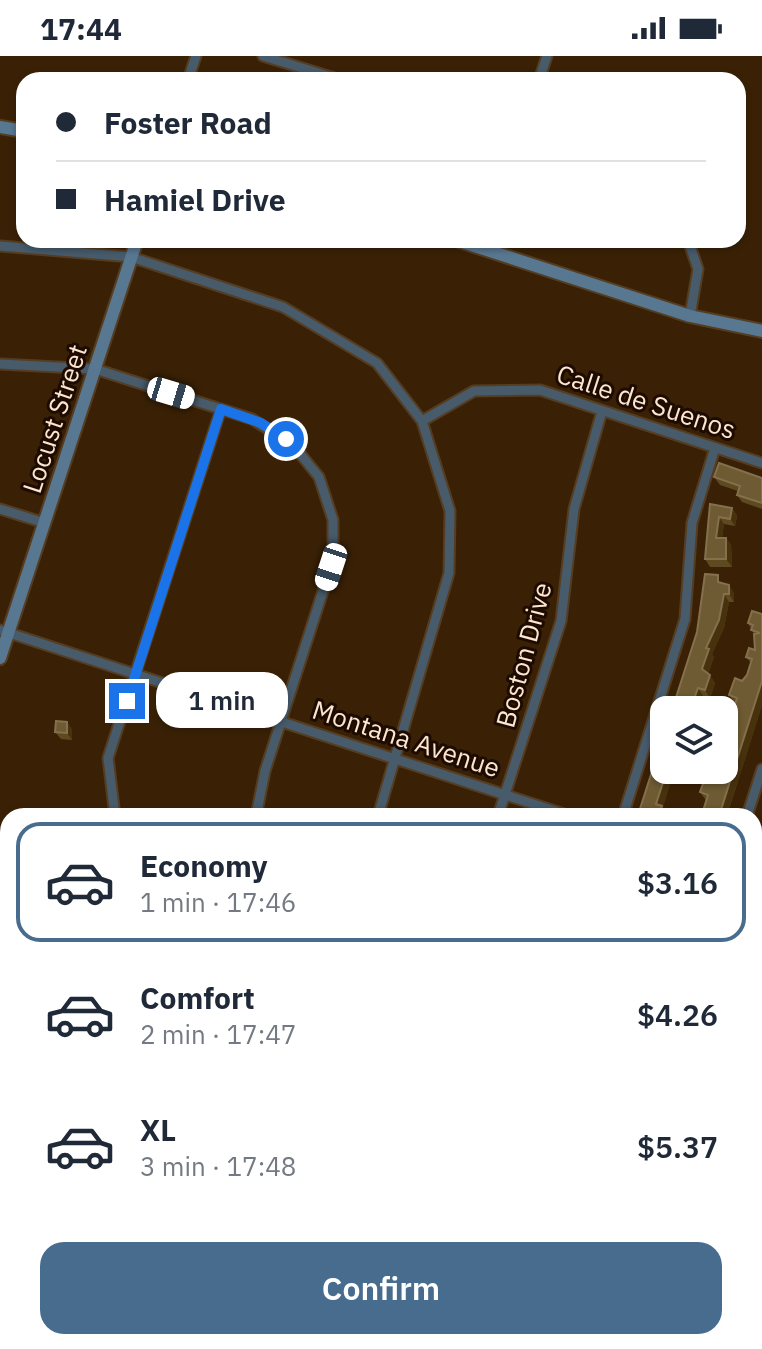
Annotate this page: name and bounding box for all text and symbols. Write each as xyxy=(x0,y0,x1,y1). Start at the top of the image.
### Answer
text: 17:44 xyxy=(40,9,122,48)
text: Foster Road xyxy=(104,103,272,142)
text: Hamiel Drive xyxy=(104,180,286,219)
street label: Locust Street xyxy=(14,340,94,497)
street label: Calle de Suenos xyxy=(553,356,740,446)
car xyxy=(145,375,197,411)
route start xyxy=(268,421,304,457)
car xyxy=(312,540,350,594)
street label: Boston Drive xyxy=(487,578,559,731)
callout: 1 min xyxy=(155,673,287,729)
route end xyxy=(109,683,145,719)
text: 1 min xyxy=(188,683,256,717)
street label: Montana Avenue xyxy=(308,692,504,784)
map controls xyxy=(650,696,738,784)
button: layers xyxy=(650,696,738,784)
icon: car xyxy=(44,846,116,918)
text: Economy xyxy=(140,846,268,885)
text: $3.16 xyxy=(637,863,718,902)
text: 1 min · 17:46 xyxy=(140,885,296,919)
icon: car xyxy=(44,978,116,1050)
text: Comfort xyxy=(140,978,255,1017)
text: $4.26 xyxy=(637,995,718,1034)
text: 2 min · 17:47 xyxy=(140,1017,296,1051)
icon: car xyxy=(44,1110,116,1182)
text: XL xyxy=(140,1110,176,1149)
text: $5.37 xyxy=(637,1127,718,1166)
text: 3 min · 17:48 xyxy=(140,1149,296,1183)
button: Confirm xyxy=(40,1242,722,1334)

